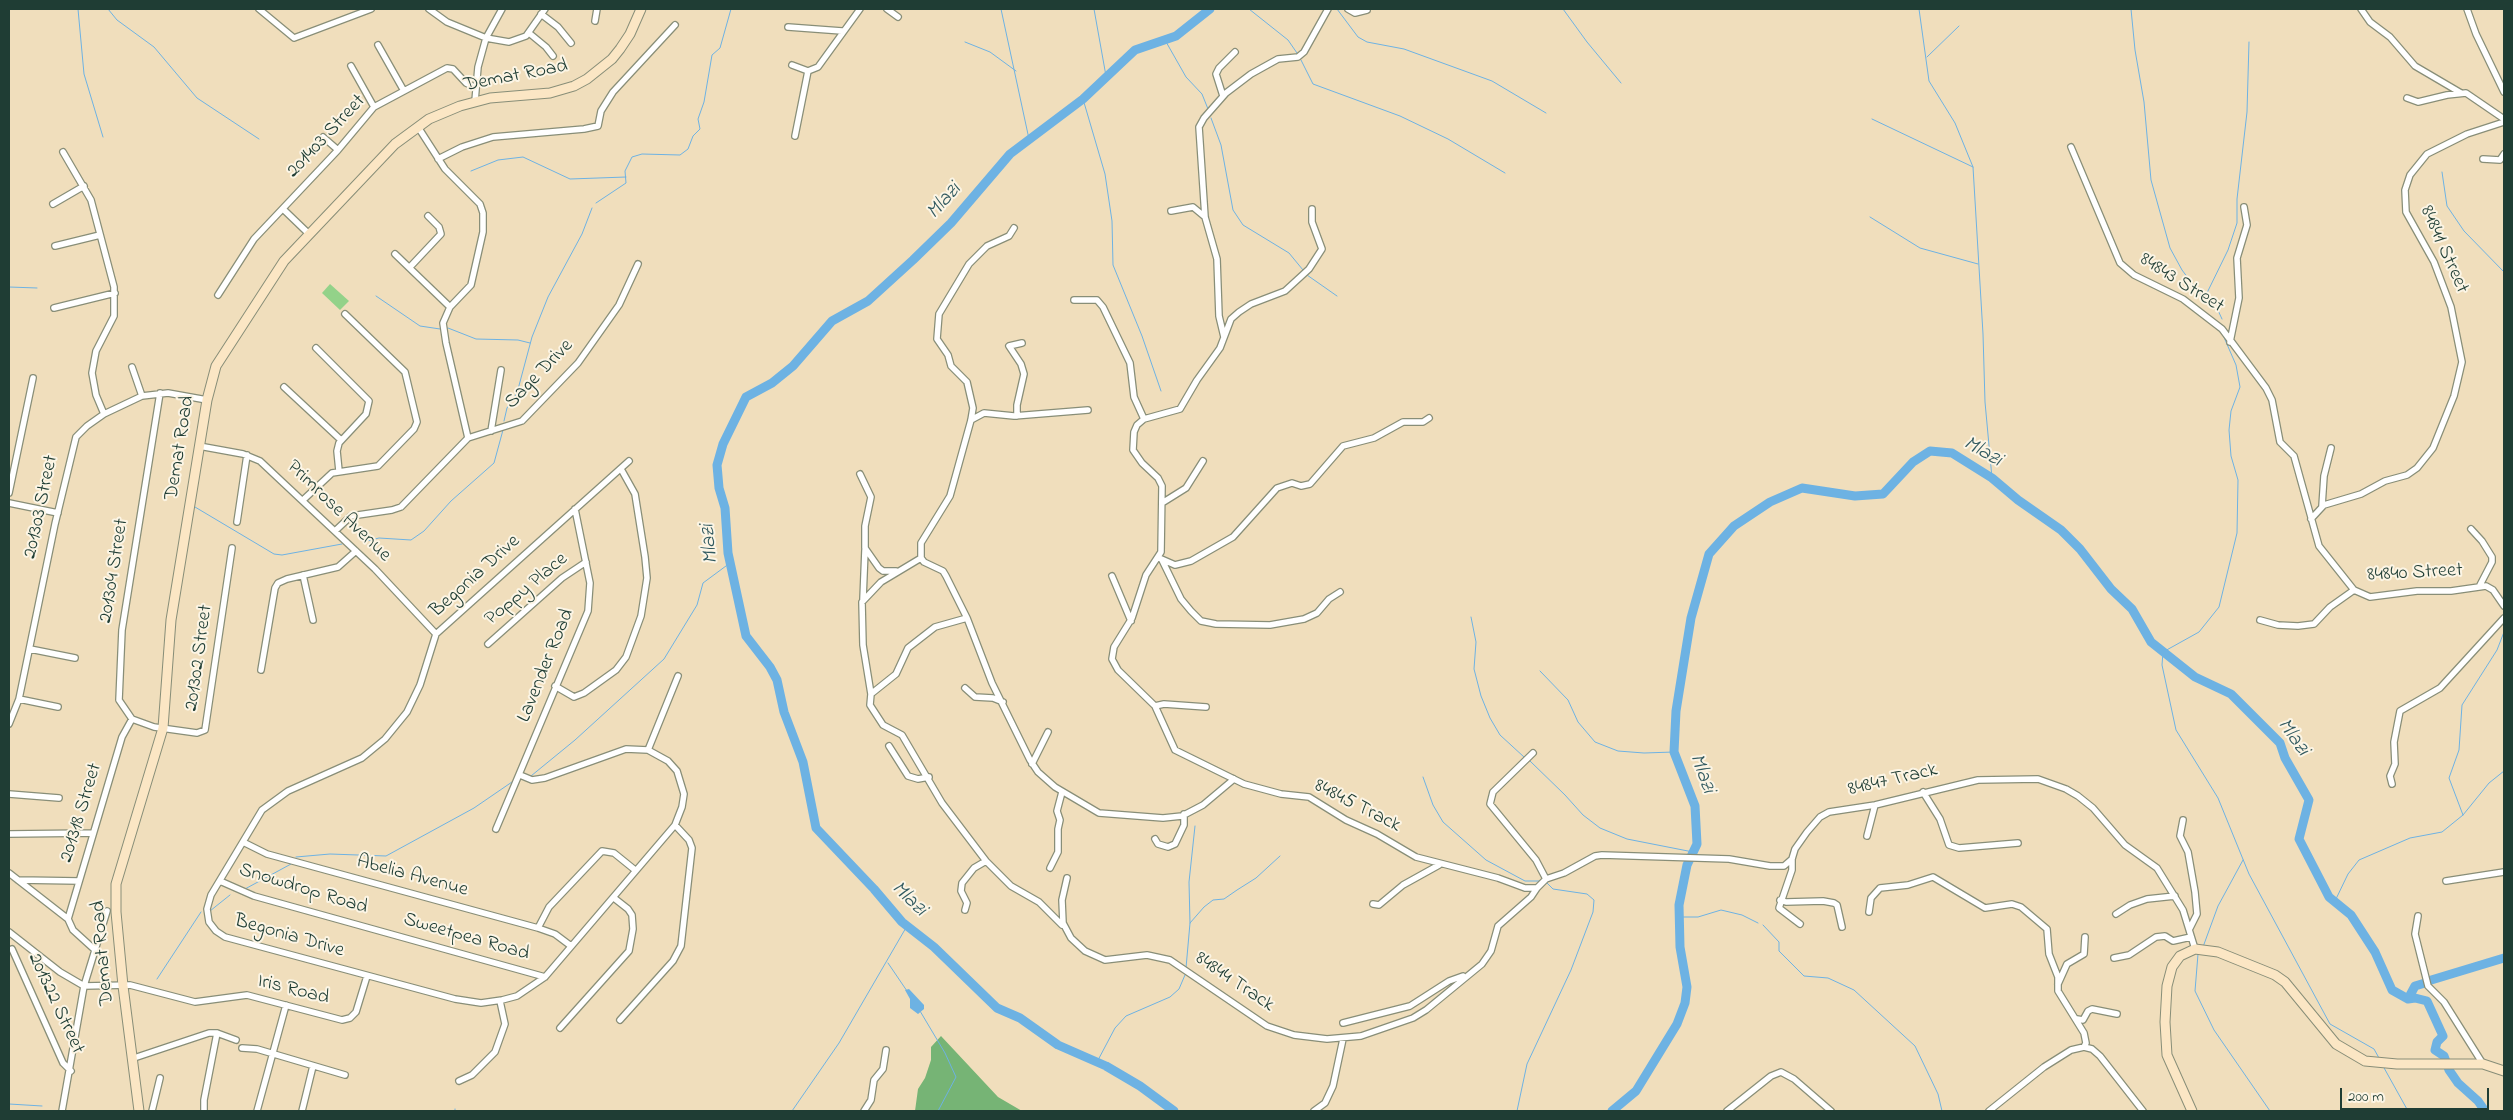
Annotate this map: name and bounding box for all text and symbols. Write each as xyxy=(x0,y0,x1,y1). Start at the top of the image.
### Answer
street label: Demat Road xyxy=(462,55,570,99)
street label: 201403 Street xyxy=(282,90,372,184)
water label: Mlazi xyxy=(922,179,968,225)
street label: 84841 Street xyxy=(2413,203,2473,297)
street label: 84843 Street xyxy=(2134,249,2228,319)
street label: Sage Drive xyxy=(501,335,579,415)
street label: Demat Road xyxy=(161,394,201,502)
water label: Mlazi xyxy=(1958,432,2006,474)
street label: 201303 Street xyxy=(19,453,65,561)
street label: Primrose Avenue xyxy=(281,456,395,568)
street label: 201304 Street xyxy=(95,517,135,625)
water label: Mlazi xyxy=(696,523,726,565)
street label: Begonia Drive xyxy=(426,530,526,624)
street label: Poppy Place xyxy=(481,548,573,632)
street label: 84840 Street xyxy=(2367,560,2463,588)
street label: 201302 Street xyxy=(181,603,219,713)
street label: Lavender Road xyxy=(513,606,581,726)
water label: Mlazi xyxy=(2270,714,2314,762)
water label: Mlazi xyxy=(1682,751,1720,797)
street label: 84847 Track xyxy=(1846,759,1940,803)
street label: 201318 Street xyxy=(56,761,108,865)
street label: 84845 Track xyxy=(1310,775,1404,839)
street label: Abelia Avenue xyxy=(354,851,470,903)
street label: Snowdrop Road xyxy=(236,859,370,921)
water label: Mlazi xyxy=(885,877,931,923)
street label: Demat Road xyxy=(87,900,121,1006)
street label: Sweetpea Road xyxy=(400,909,532,967)
street label: Begonia Drive xyxy=(231,910,347,964)
street label: 84844 Track xyxy=(1190,948,1278,1018)
street label: 201322 Street xyxy=(21,950,89,1058)
street label: Iris Road xyxy=(255,971,331,1011)
scale bar xyxy=(2343,1078,2492,1110)
text: 200 m xyxy=(2348,1086,2384,1108)

